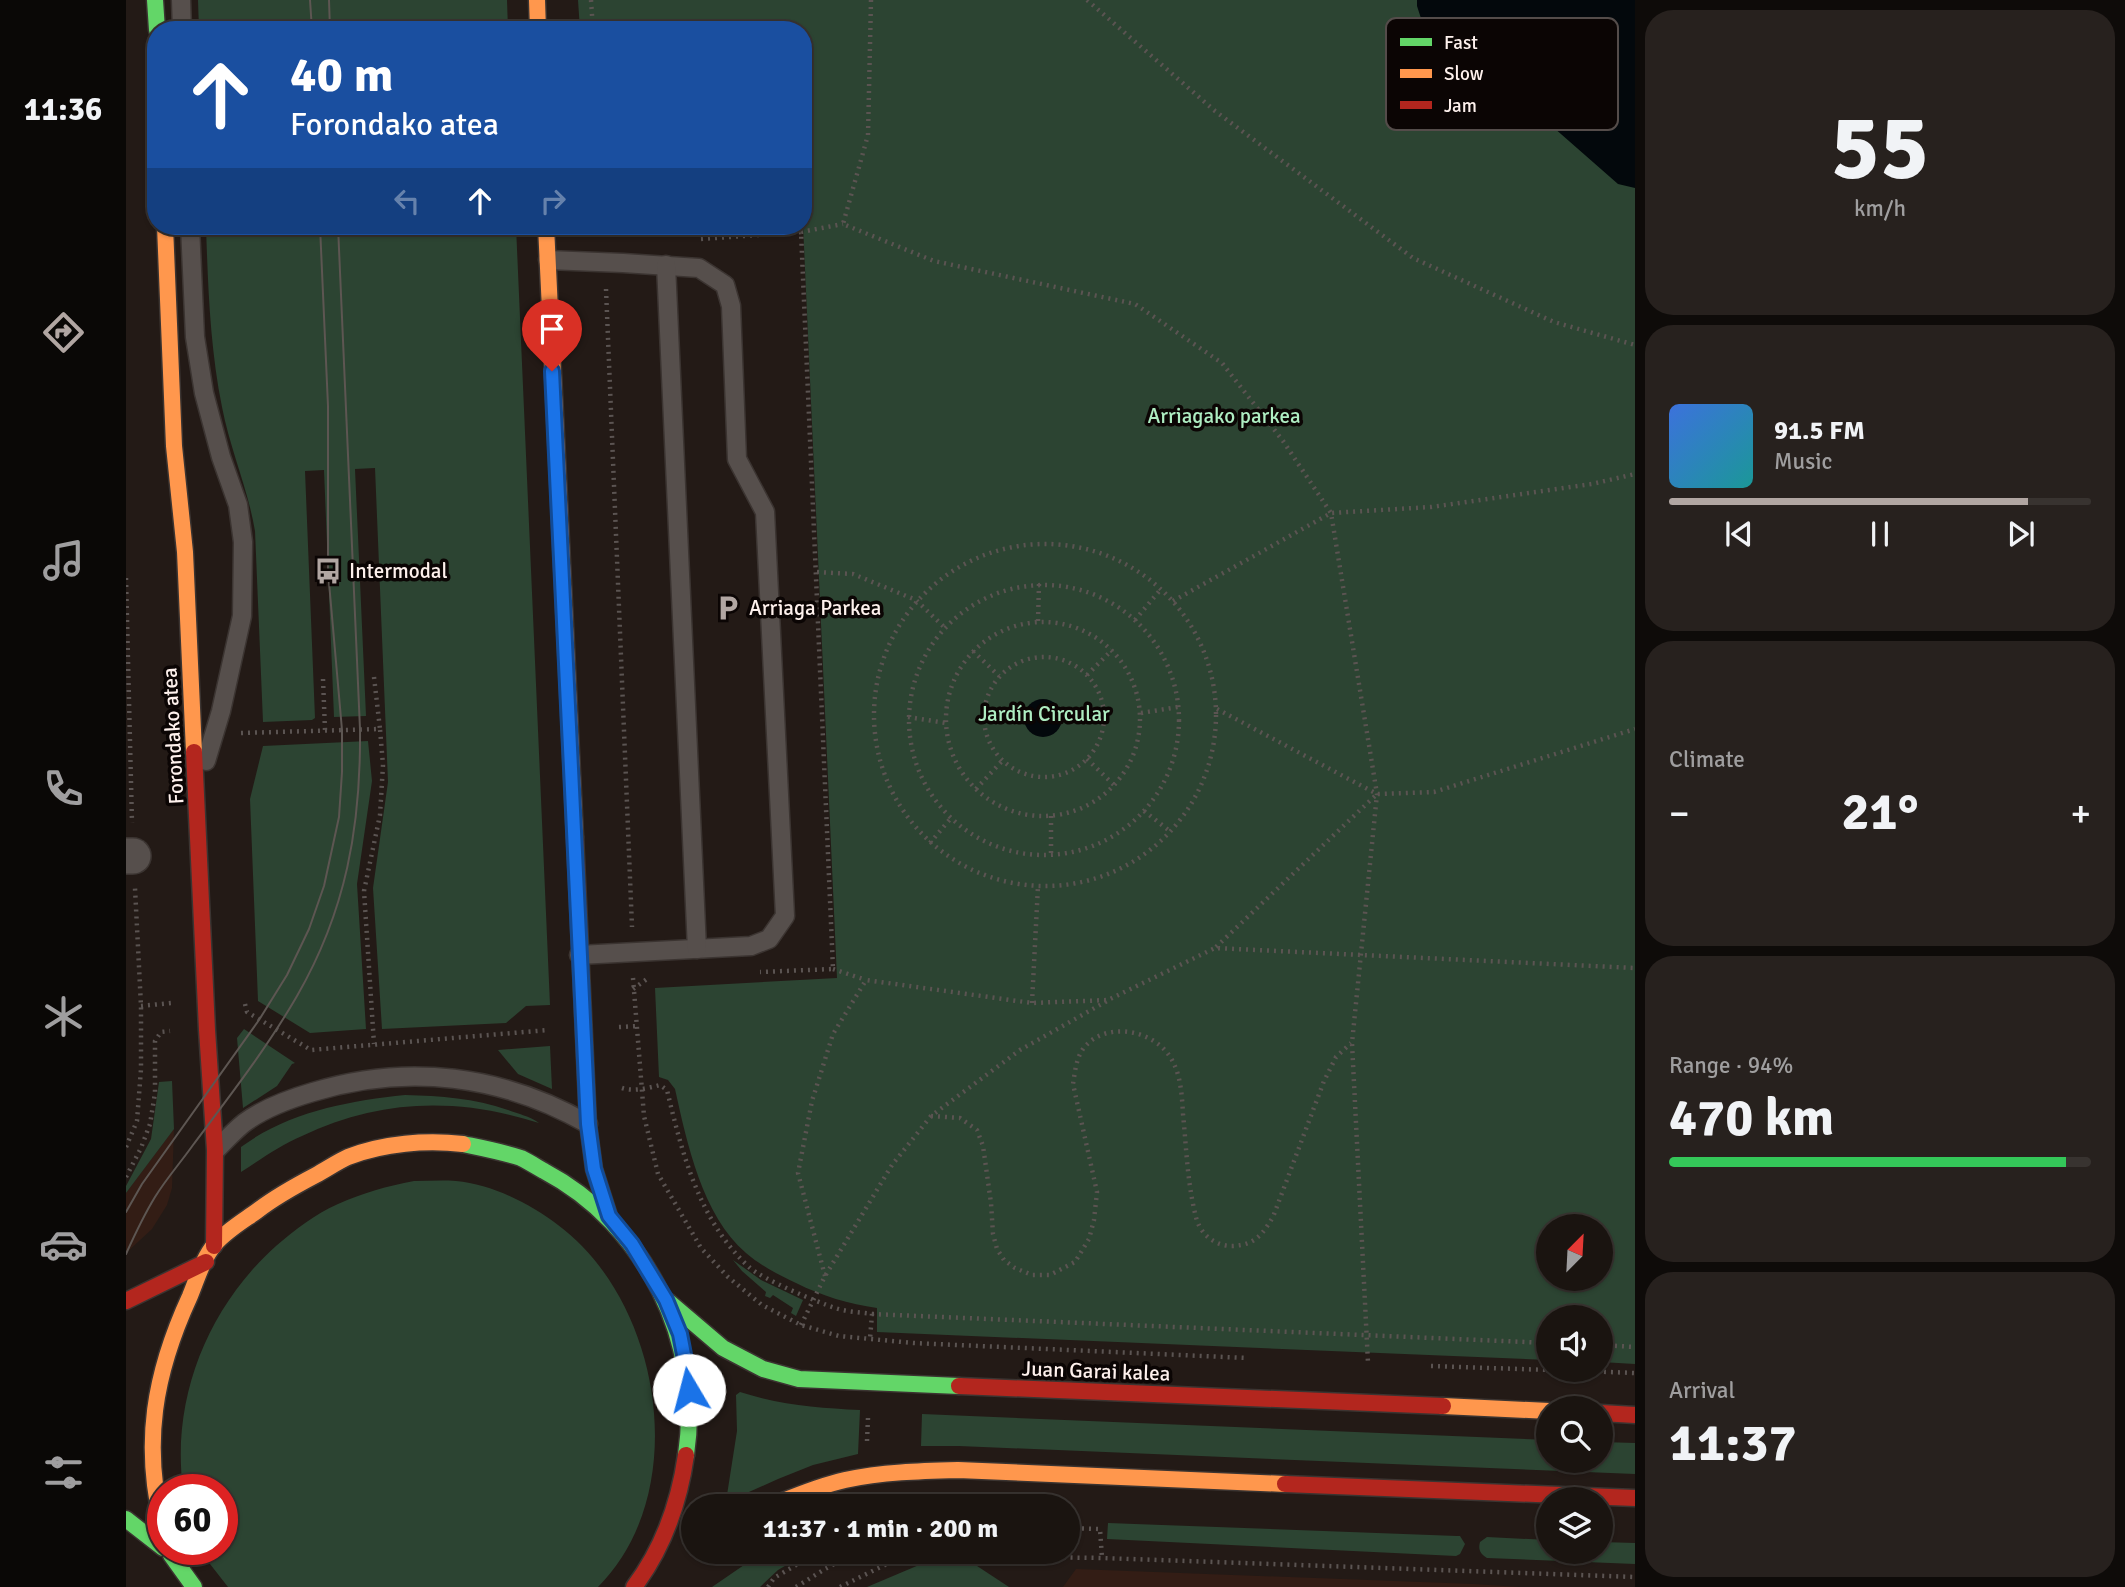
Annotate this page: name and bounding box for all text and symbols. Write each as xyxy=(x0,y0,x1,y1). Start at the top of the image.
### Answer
legend xyxy=(1386,18,1618,130)
text: Fast xyxy=(1444,31,1478,55)
text: 40 m xyxy=(290,45,393,105)
icon: ahead xyxy=(175,49,266,140)
text: Slow xyxy=(1444,62,1484,86)
text: 11:36 xyxy=(24,90,102,129)
text: 55 xyxy=(1831,92,1929,205)
text: Jam xyxy=(1444,94,1477,118)
text: Forondako atea xyxy=(290,105,499,144)
icon: left xyxy=(388,182,426,220)
icon: ahead xyxy=(461,182,499,220)
icon: right xyxy=(534,182,572,220)
text: km/h xyxy=(1854,194,1906,223)
pin xyxy=(522,299,582,371)
icon: directions xyxy=(39,308,88,357)
icon: arrive xyxy=(533,310,571,348)
park label: Arriagako parkea xyxy=(1147,403,1301,429)
text: 91.5 FM xyxy=(1774,415,1865,447)
text: Music xyxy=(1774,447,1832,476)
icon: previous xyxy=(1720,515,1758,553)
icon: pause xyxy=(1861,515,1899,553)
icon: next xyxy=(2002,515,2040,553)
icon: music xyxy=(39,536,88,585)
bus stop icon: Intermodal xyxy=(313,556,343,586)
place label: Intermodal xyxy=(349,558,448,584)
parking icon: Arriaga Parkea xyxy=(713,593,743,623)
place label: Arriaga Parkea xyxy=(749,595,881,621)
street label: Forondako atea xyxy=(156,667,190,805)
park label: Jardín Circular xyxy=(978,701,1110,727)
text: Climate xyxy=(1669,745,1745,774)
icon: phone xyxy=(39,764,88,813)
text: 21° xyxy=(1842,780,1918,844)
text: − xyxy=(1669,790,1690,837)
text: + xyxy=(2070,790,2091,837)
icon: climate xyxy=(39,992,88,1041)
text: Range · 94% xyxy=(1669,1051,1793,1080)
text: 470 km xyxy=(1669,1086,1834,1150)
north arrow xyxy=(1536,1214,1614,1292)
map controls xyxy=(1536,1214,1613,1564)
icon: car xyxy=(39,1220,88,1269)
button: sound xyxy=(1536,1305,1613,1382)
position arrow xyxy=(652,1353,726,1427)
street label: Juan Garai kalea xyxy=(1021,1355,1171,1387)
text: Arrival xyxy=(1669,1376,1735,1405)
button: search xyxy=(1536,1396,1613,1473)
text: 11:37 xyxy=(1669,1411,1797,1475)
icon: filters xyxy=(39,1448,88,1497)
speed limit sign: 60 xyxy=(147,1474,238,1565)
button: layers xyxy=(1536,1487,1613,1564)
text: 11:37 · 1 min · 200 m xyxy=(763,1513,998,1545)

